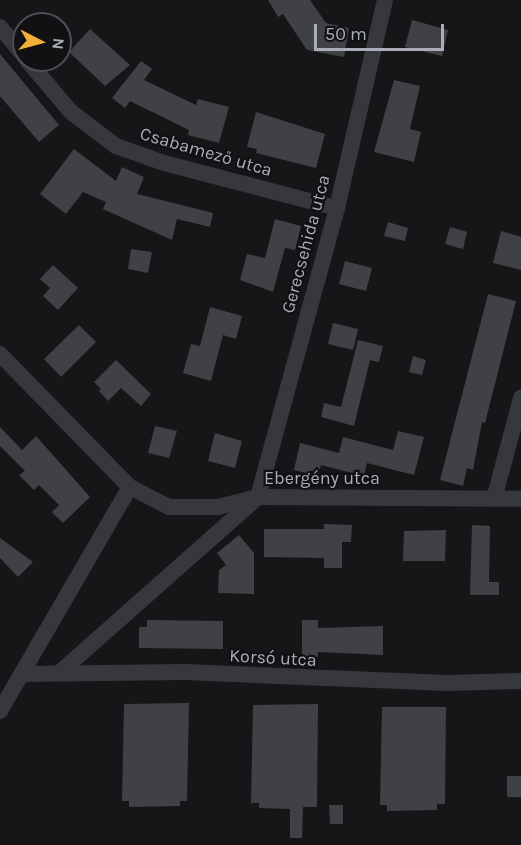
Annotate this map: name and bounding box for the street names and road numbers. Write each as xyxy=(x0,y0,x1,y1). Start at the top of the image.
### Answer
street label: Csabamező utca xyxy=(137,123,275,181)
street label: Gerecsehida utca xyxy=(277,172,335,316)
street label: Ebergény utca xyxy=(264,467,380,489)
street label: Korsó utca xyxy=(229,645,317,671)

